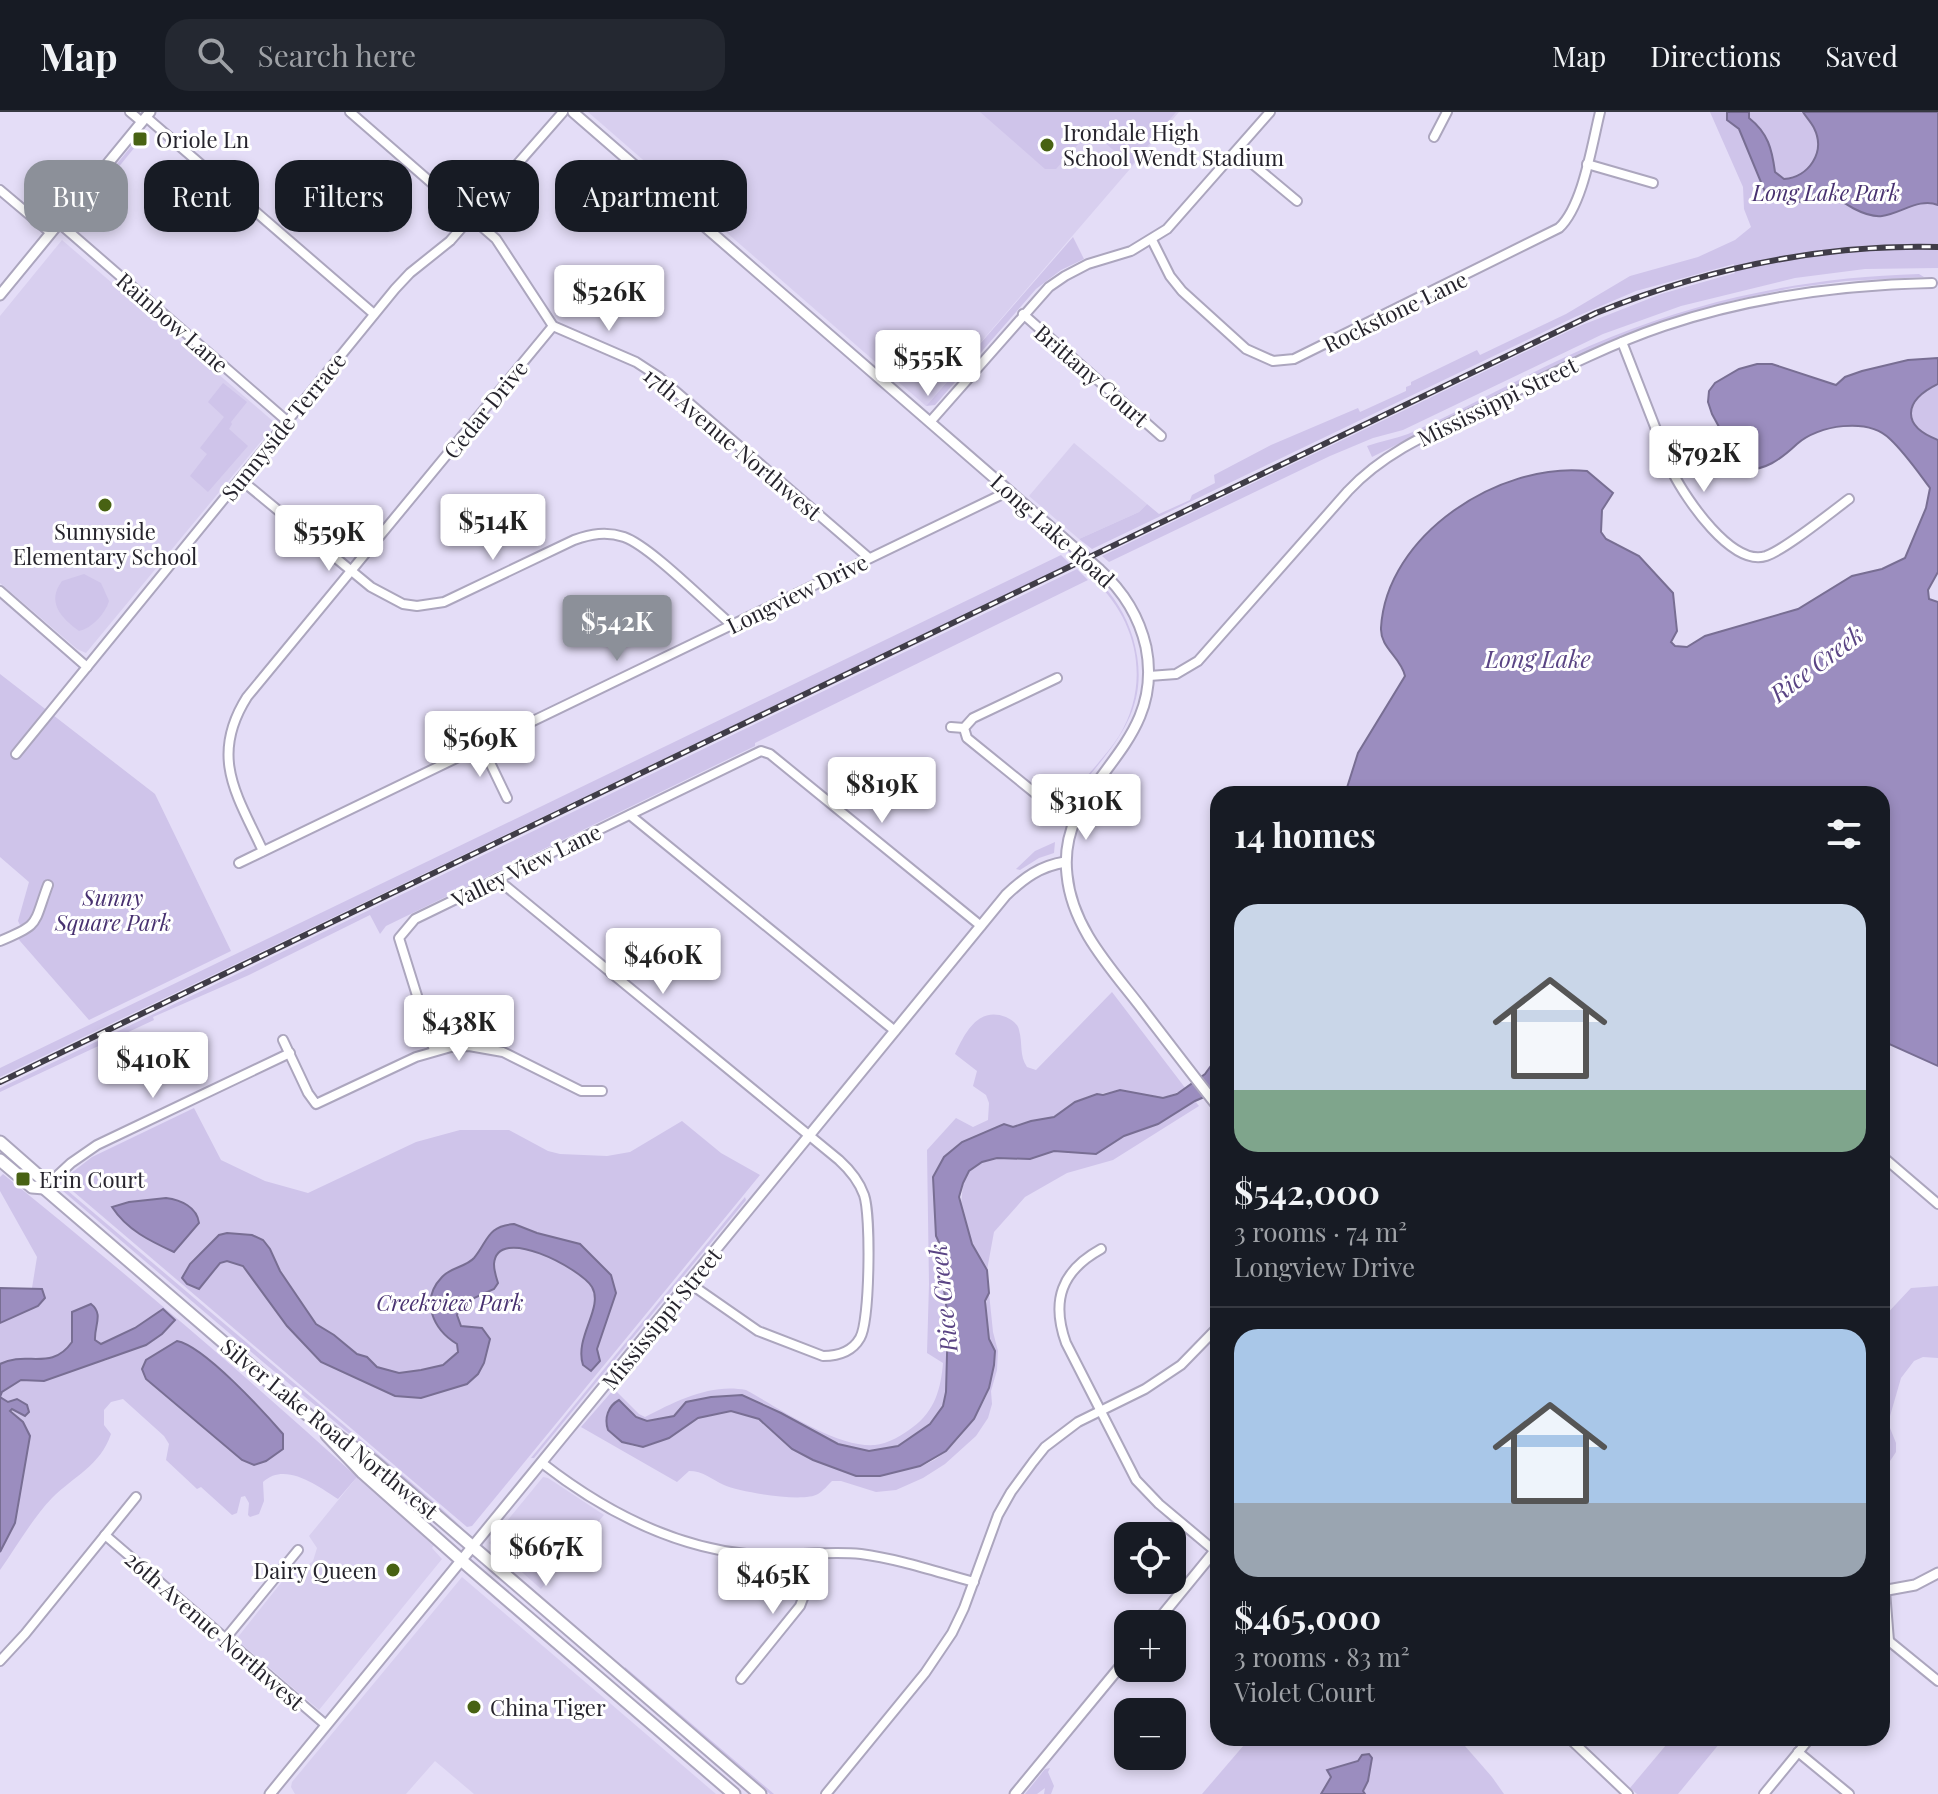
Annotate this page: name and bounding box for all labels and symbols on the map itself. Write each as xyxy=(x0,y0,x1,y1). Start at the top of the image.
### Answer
place label: Irondale High School Wendt Stadium xyxy=(1063,117,1284,172)
place label: Oriole Ln xyxy=(156,124,249,154)
marker: Oriole Ln xyxy=(131,130,149,148)
marker: Irondale High School Wendt Stadium xyxy=(1038,136,1056,154)
park label: Long Lake Park xyxy=(1751,177,1900,207)
street label: Rockstone Lane xyxy=(1318,263,1472,359)
street label: Rainbow Lane xyxy=(111,265,235,379)
pin: $526K xyxy=(553,265,665,333)
street label: Brittany Court xyxy=(1029,317,1156,434)
pin: $555K xyxy=(872,330,984,398)
street label: Sunnyside Terrace xyxy=(214,345,352,507)
street label: Mississippi Street xyxy=(1412,349,1583,453)
street label: Cedar Drive xyxy=(436,353,534,465)
street label: 17th Avenue Northwest xyxy=(638,360,829,527)
pin: $792K xyxy=(1648,426,1760,494)
street label: Long Lake Road xyxy=(985,466,1122,594)
pin: $514K xyxy=(437,494,549,562)
marker: Sunnyside Elementary School xyxy=(96,496,114,514)
pin: $559K xyxy=(273,505,385,573)
place label: Sunnyside Elementary School xyxy=(13,516,197,571)
street label: Longview Drive xyxy=(722,546,872,640)
pin: $542K xyxy=(561,595,673,663)
water label: Rice Creek xyxy=(1762,618,1869,709)
water label: Long Lake xyxy=(1484,642,1591,674)
pin: $569K xyxy=(424,711,536,779)
pin: $819K xyxy=(826,757,938,825)
pin: $310K xyxy=(1030,774,1142,842)
street label: Valley View Lane xyxy=(445,816,606,915)
park label: Sunny Square Park xyxy=(54,882,171,937)
pin: $460K xyxy=(607,928,719,996)
pin: $438K xyxy=(403,995,515,1063)
pin: $410K xyxy=(97,1032,209,1100)
place label: Erin Court xyxy=(39,1164,146,1194)
marker: Erin Court xyxy=(14,1170,32,1188)
street label: Mississippi Street xyxy=(594,1240,728,1395)
water label: Rice Creek xyxy=(920,1242,964,1355)
park label: Creekview Park xyxy=(376,1287,524,1317)
street label: Silver Lake Road Northwest xyxy=(215,1331,446,1526)
pin: $667K xyxy=(490,1520,602,1588)
street label: 26th Avenue Northwest xyxy=(119,1544,312,1717)
pin: $465K xyxy=(717,1548,829,1616)
place label: Dairy Queen xyxy=(254,1555,377,1585)
marker: Dairy Queen xyxy=(384,1561,402,1579)
place label: China Tiger xyxy=(490,1692,606,1722)
marker: China Tiger xyxy=(465,1698,483,1716)

